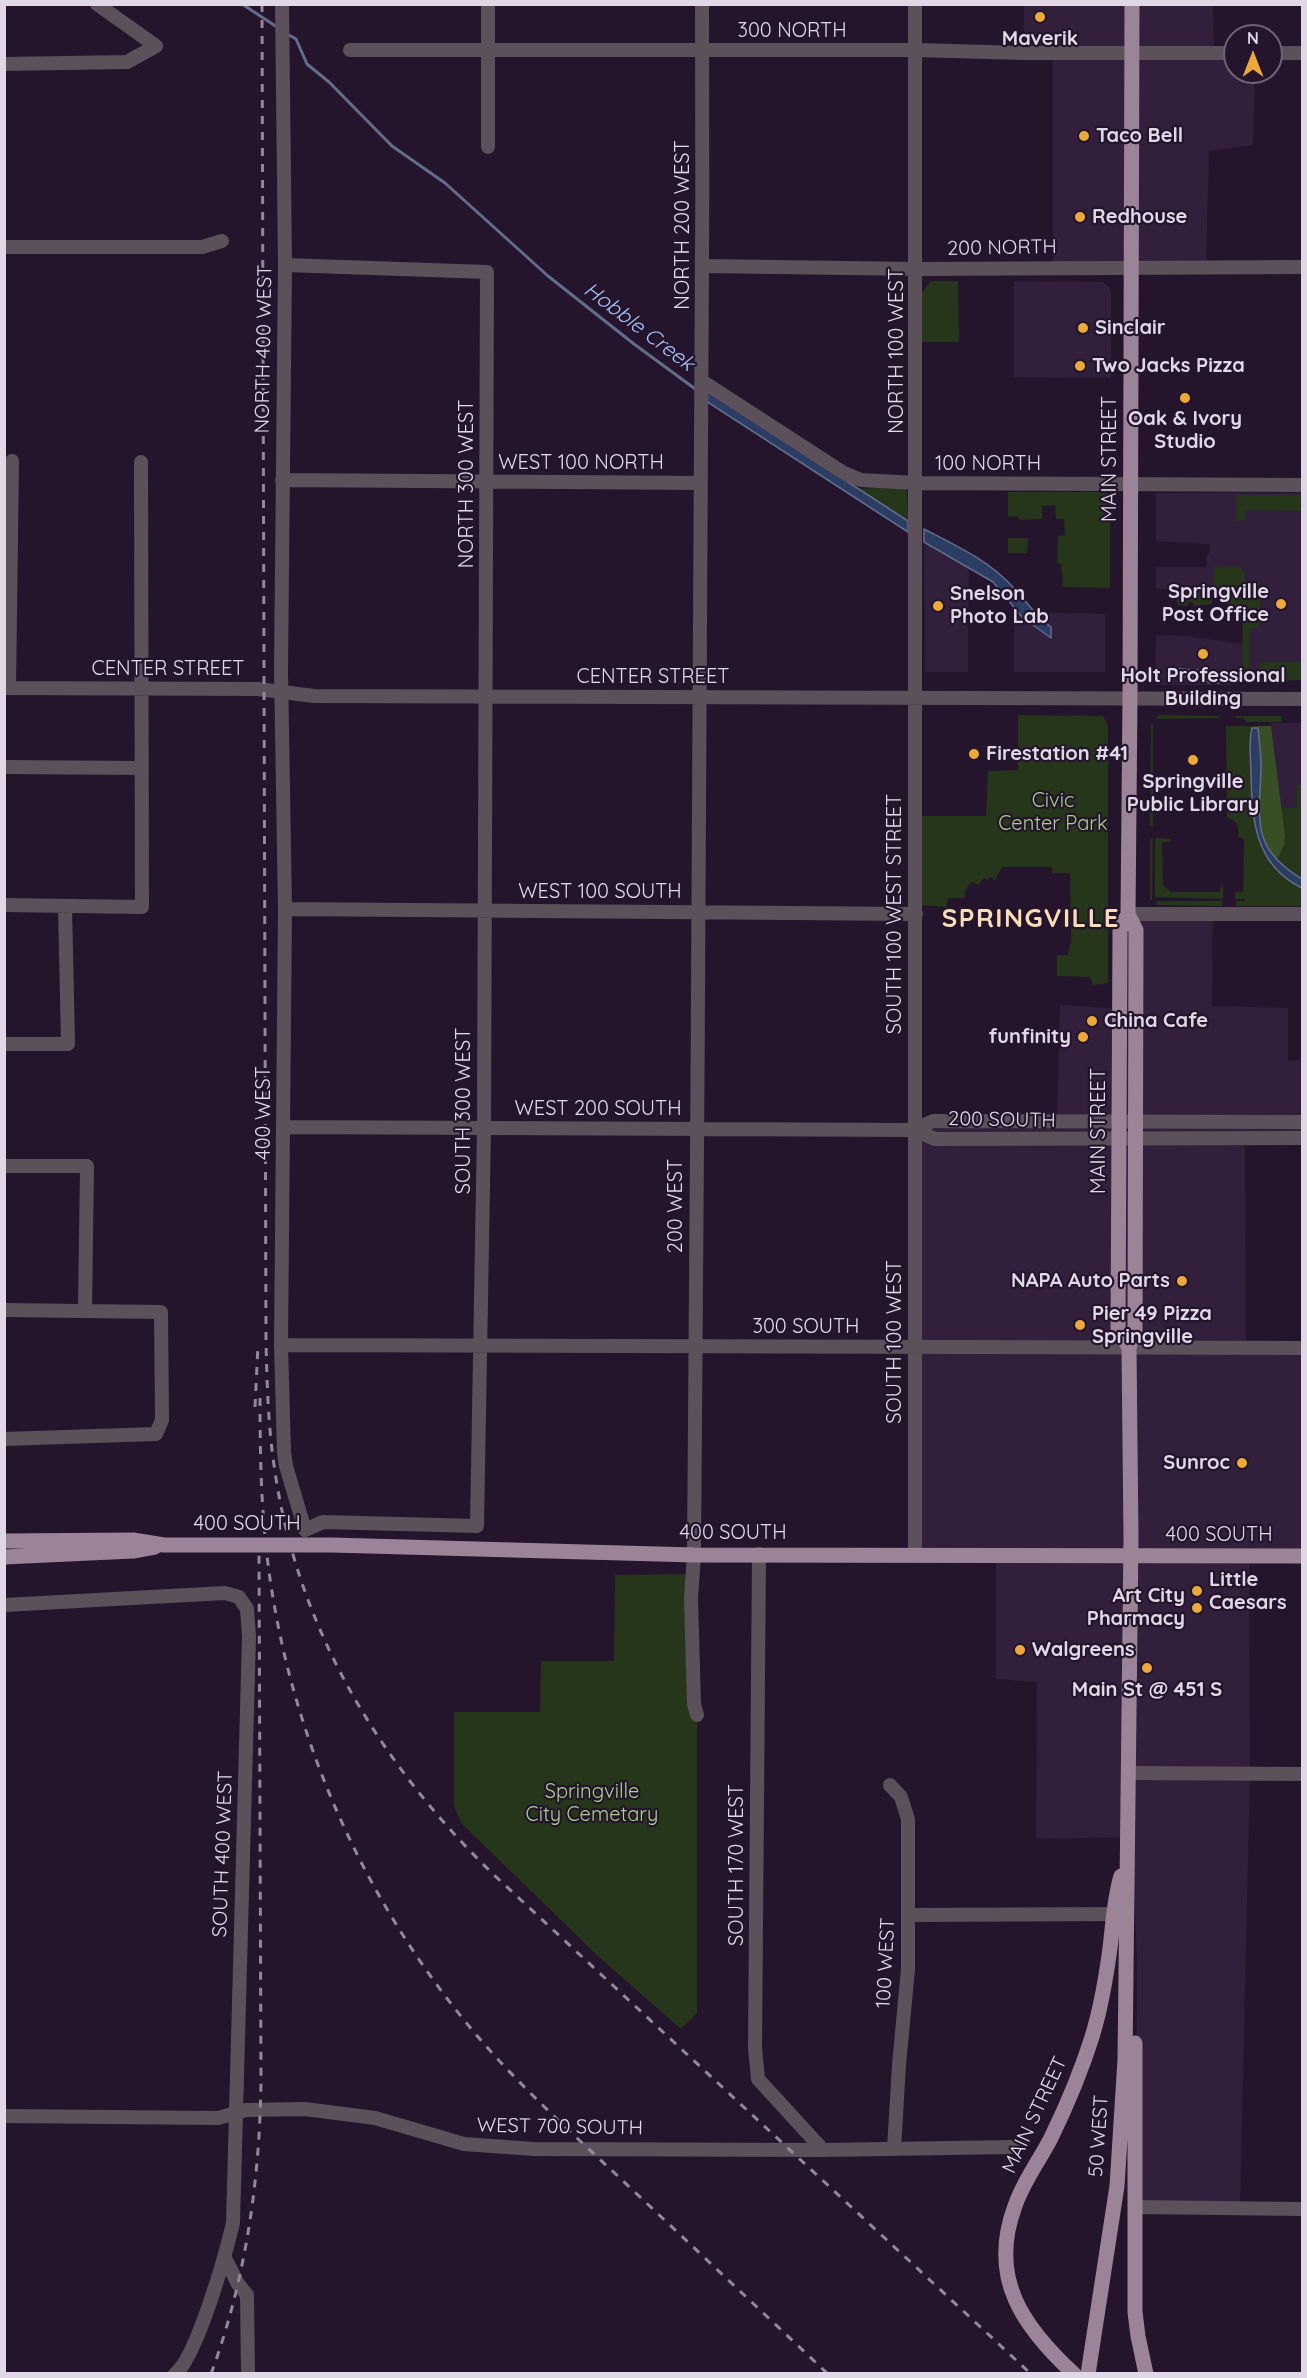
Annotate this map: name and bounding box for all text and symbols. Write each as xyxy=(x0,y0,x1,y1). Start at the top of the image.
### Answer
marker: Maverik xyxy=(1033,10,1047,24)
street label: 300 NORTH xyxy=(737,19,847,43)
north arrow xyxy=(1223,24,1283,84)
place label: Maverik xyxy=(1002,27,1078,51)
text: N xyxy=(1247,28,1259,48)
place label: Taco Bell xyxy=(1096,124,1183,148)
marker: Taco Bell xyxy=(1077,129,1091,143)
street label: NORTH 200 WEST xyxy=(671,140,695,310)
place label: Redhouse xyxy=(1092,205,1187,229)
marker: Redhouse xyxy=(1073,210,1087,224)
street label: 200 NORTH xyxy=(947,235,1057,261)
street label: NORTH 400 WEST xyxy=(251,264,277,434)
street label: NORTH 100 WEST xyxy=(885,268,909,434)
water label: Hobble Creek xyxy=(579,277,699,377)
place label: Sinclair xyxy=(1095,316,1165,340)
marker: Sinclair xyxy=(1076,321,1090,335)
place label: Two Jacks Pizza xyxy=(1092,354,1245,378)
marker: Two Jacks Pizza xyxy=(1073,359,1087,373)
marker: Oak & Ivory Studio xyxy=(1178,391,1192,405)
street label: MAIN STREET xyxy=(1098,396,1122,522)
street label: NORTH 300 WEST xyxy=(455,400,479,568)
place label: Oak & Ivory Studio xyxy=(1128,407,1242,454)
street label: WEST 100 NORTH xyxy=(498,451,664,475)
street label: 100 NORTH xyxy=(935,452,1041,476)
place label: Springville Post Office xyxy=(1162,580,1269,627)
place label: Snelson Photo Lab xyxy=(950,582,1049,629)
marker: Springville Post Office xyxy=(1274,597,1288,611)
marker: Snelson Photo Lab xyxy=(931,599,945,613)
marker: Holt Professional Building xyxy=(1196,647,1210,661)
street label: CENTER STREET xyxy=(92,657,244,681)
place label: Holt Professional Building xyxy=(1120,664,1286,711)
street label: CENTER STREET xyxy=(577,665,729,689)
place label: Firestation #41 xyxy=(986,742,1128,766)
marker: Firestation #41 xyxy=(967,747,981,761)
marker: Springville Public Library xyxy=(1186,753,1200,767)
place label: Springville Public Library xyxy=(1127,770,1259,817)
park label: Civic Center Park xyxy=(998,789,1108,836)
street label: SOUTH 100 WEST STREET xyxy=(883,794,907,1034)
street label: WEST 100 SOUTH xyxy=(518,880,682,904)
district label: SPRINGVILLE xyxy=(942,903,1120,935)
place label: China Cafe xyxy=(1104,1009,1208,1033)
marker: China Cafe xyxy=(1085,1014,1099,1028)
place label: funfinity xyxy=(989,1025,1071,1049)
street label: SOUTH 300 WEST xyxy=(452,1028,476,1194)
marker: funfinity xyxy=(1076,1030,1090,1044)
street label: 400 WEST xyxy=(252,1066,276,1160)
street label: MAIN STREET xyxy=(1087,1068,1111,1194)
street label: WEST 200 SOUTH xyxy=(514,1097,682,1121)
street label: 200 SOUTH xyxy=(948,1107,1056,1133)
street label: 200 WEST xyxy=(664,1159,688,1253)
street label: SOUTH 100 WEST xyxy=(883,1260,907,1424)
place label: NAPA Auto Parts xyxy=(1011,1269,1170,1293)
marker: NAPA Auto Parts xyxy=(1175,1274,1189,1288)
place label: Pier 49 Pizza Springville xyxy=(1092,1302,1212,1349)
street label: 300 SOUTH xyxy=(752,1315,860,1339)
marker: Pier 49 Pizza Springville xyxy=(1073,1318,1087,1332)
place label: Sunroc xyxy=(1163,1451,1230,1475)
marker: Sunroc xyxy=(1235,1456,1249,1470)
street label: 400 SOUTH xyxy=(193,1512,301,1536)
street label: 400 SOUTH xyxy=(679,1521,787,1545)
street label: 400 SOUTH xyxy=(1165,1523,1273,1547)
place label: Little Caesars xyxy=(1209,1568,1287,1615)
place label: Art City Pharmacy xyxy=(1087,1584,1185,1631)
marker: Little Caesars xyxy=(1190,1584,1204,1598)
marker: Art City Pharmacy xyxy=(1190,1601,1204,1615)
place label: Walgreens xyxy=(1032,1638,1135,1662)
marker: Walgreens xyxy=(1013,1643,1027,1657)
marker: Main St @ 451 S xyxy=(1140,1661,1154,1675)
place label: Main St @ 451 S xyxy=(1072,1678,1222,1702)
street label: SOUTH 400 WEST xyxy=(208,1770,238,1938)
park label: Springville City Cemetary xyxy=(526,1780,658,1827)
street label: SOUTH 170 WEST xyxy=(725,1784,749,1946)
street label: 100 WEST xyxy=(872,1917,900,2009)
street label: MAIN STREET xyxy=(997,2053,1073,2177)
street label: 50 WEST xyxy=(1084,2094,1114,2178)
street label: WEST 700 SOUTH xyxy=(477,2114,643,2140)

